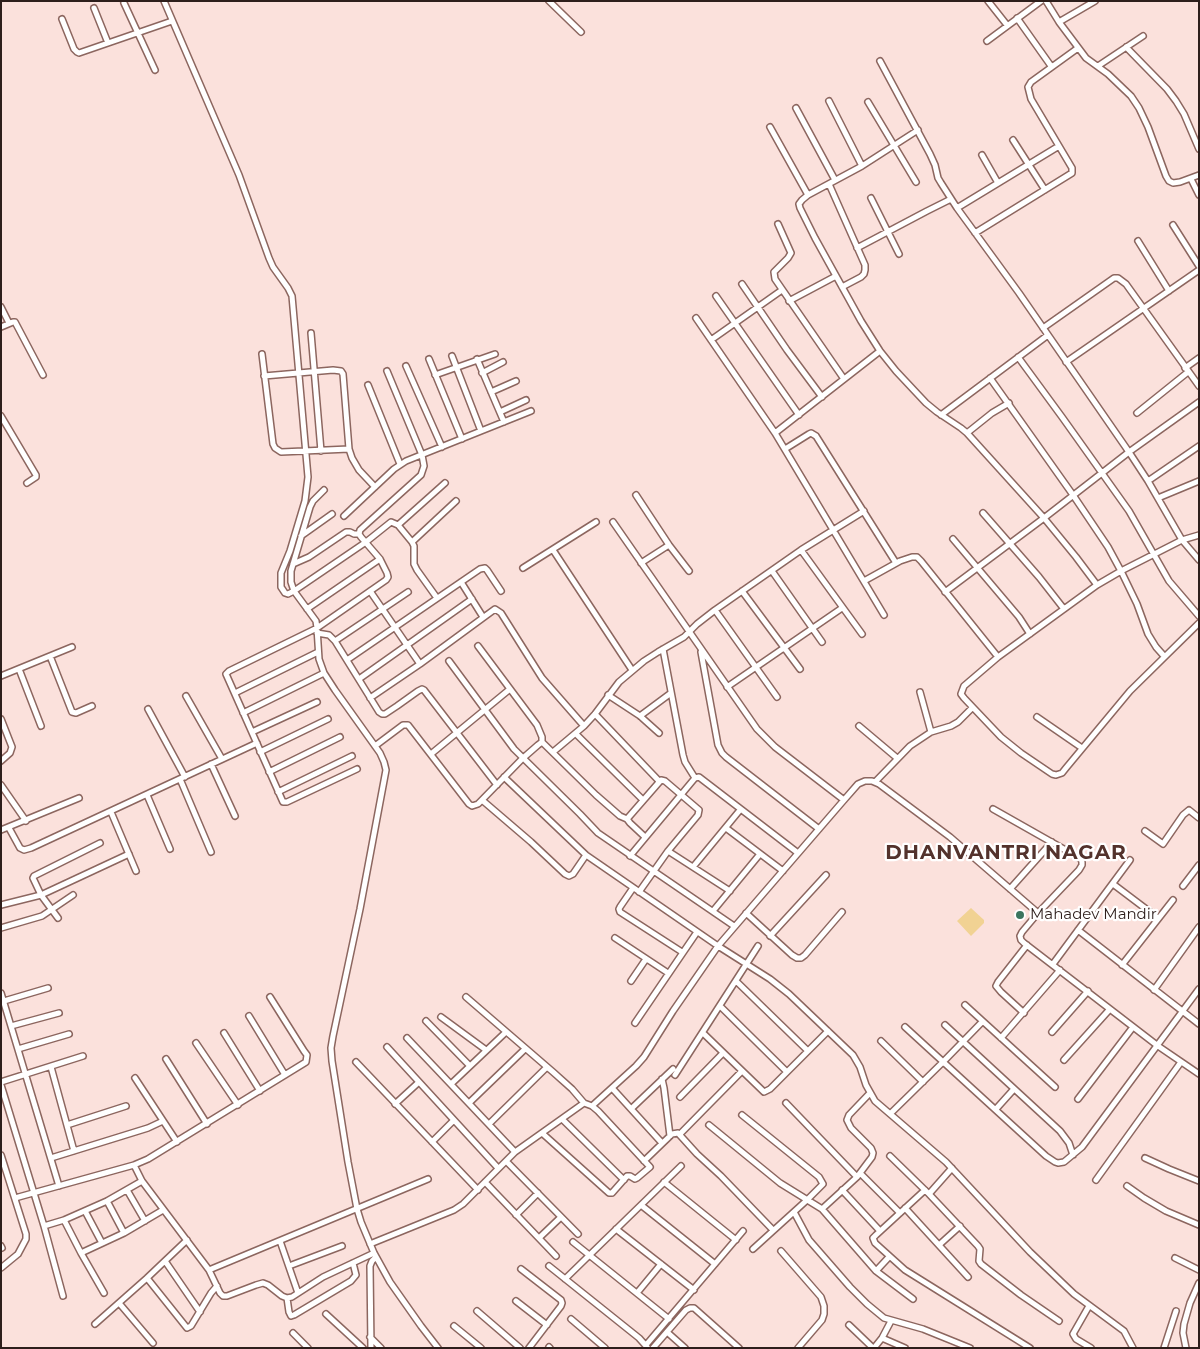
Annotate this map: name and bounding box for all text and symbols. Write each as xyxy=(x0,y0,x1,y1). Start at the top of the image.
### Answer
district label: DHANVANTRI NAGAR xyxy=(883,841,1129,865)
place label: Mahadev Mandir xyxy=(1030,906,1157,924)
marker: Mahadev Mandir xyxy=(1014,909,1026,921)

